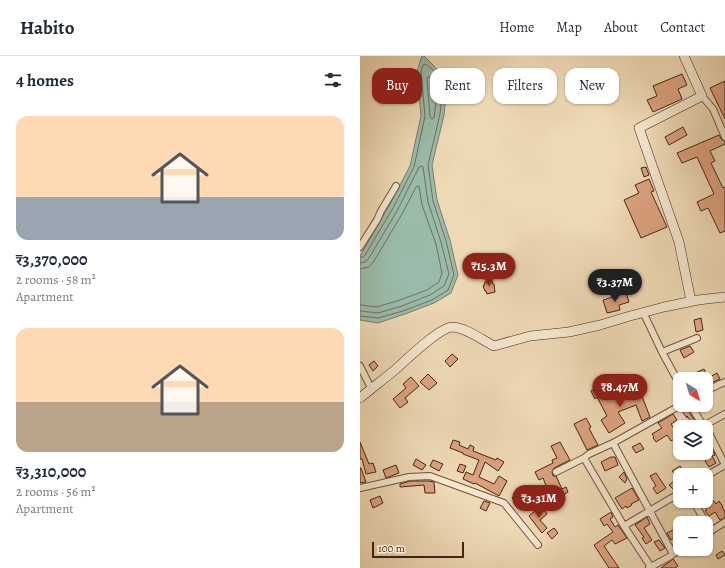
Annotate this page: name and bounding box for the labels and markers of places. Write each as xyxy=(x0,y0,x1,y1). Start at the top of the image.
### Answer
pin: ₹15.3M xyxy=(456,253,522,287)
pin: ₹3.37M xyxy=(582,269,648,303)
pin: ₹8.47M xyxy=(587,374,653,408)
pin: ₹3.31M xyxy=(506,485,572,519)

